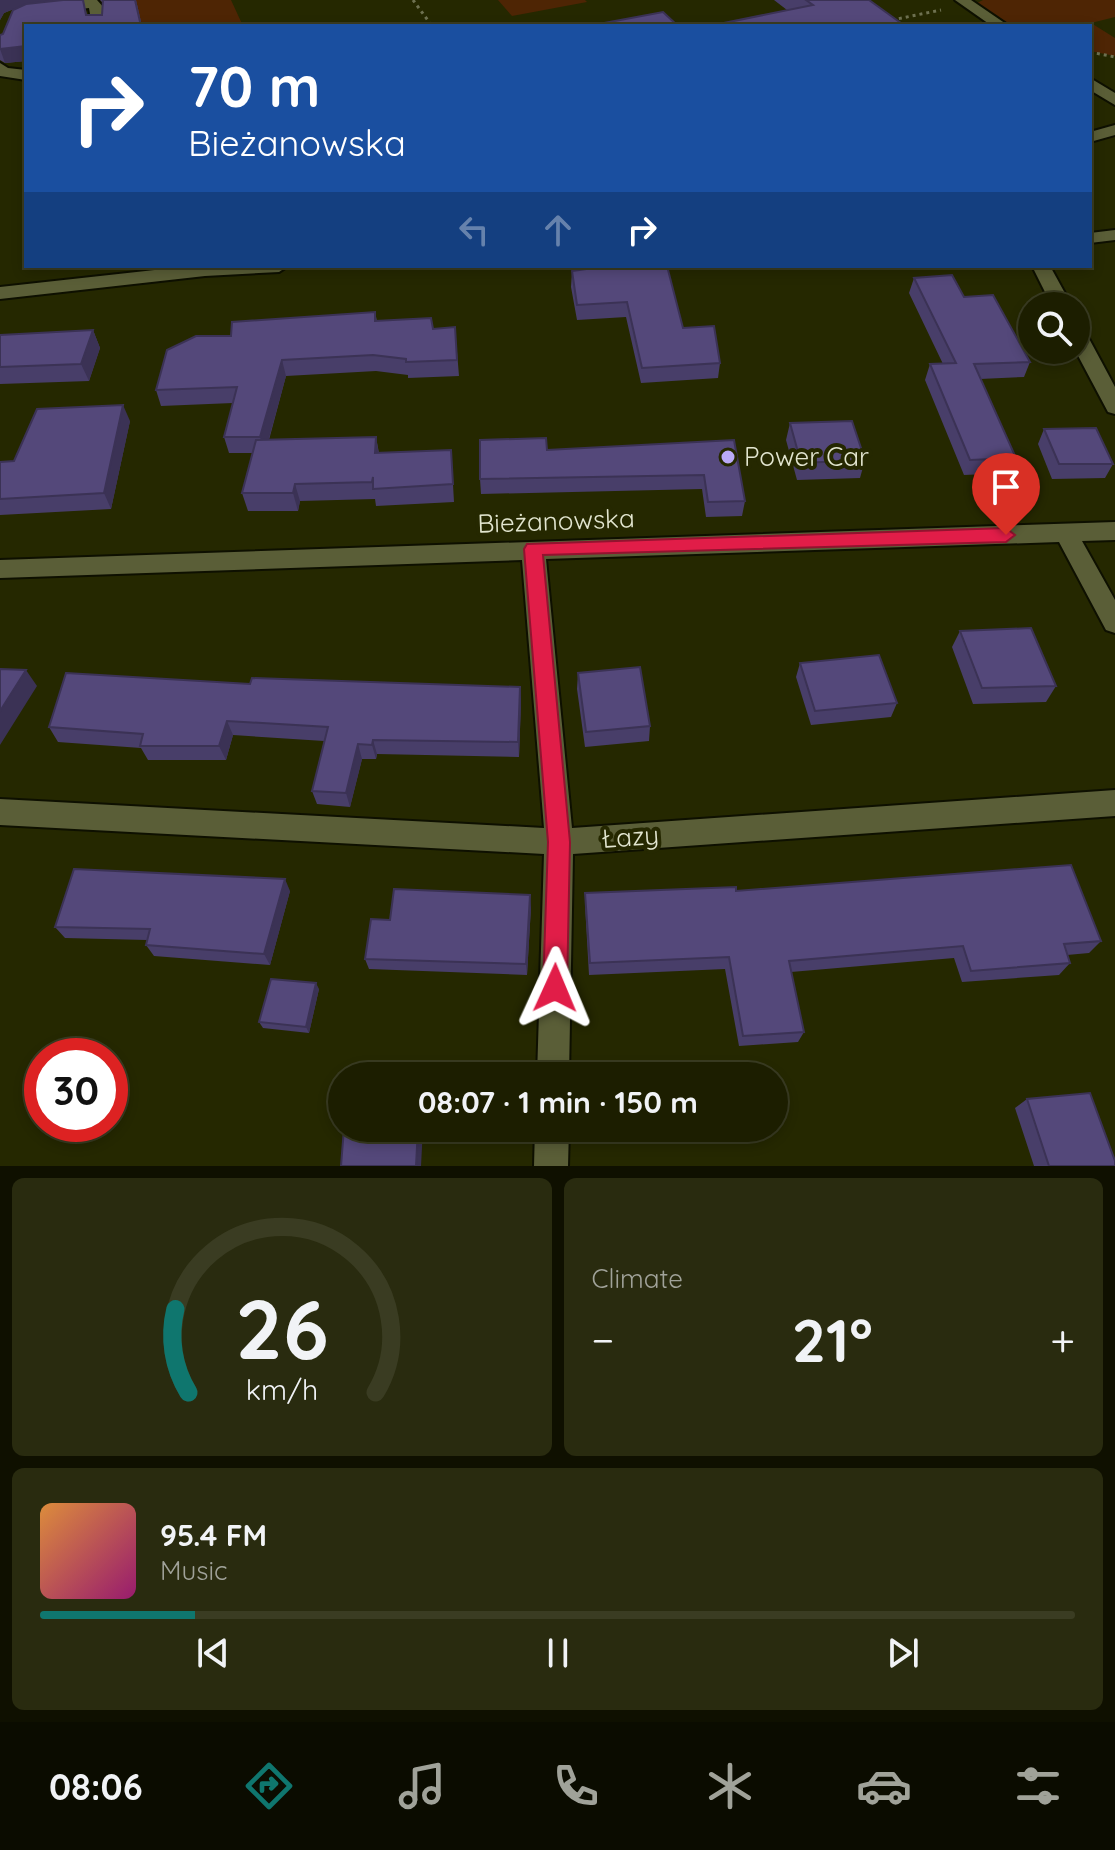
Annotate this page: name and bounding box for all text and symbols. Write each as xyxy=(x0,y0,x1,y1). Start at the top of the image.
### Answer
text: 70 m xyxy=(188,51,320,121)
icon: right xyxy=(56,56,160,160)
text: Bieżanowska xyxy=(188,120,406,165)
icon: left xyxy=(452,208,496,252)
icon: ahead xyxy=(536,208,580,252)
icon: right xyxy=(620,208,664,252)
map controls xyxy=(1018,292,1090,364)
button: search xyxy=(1018,292,1090,364)
place label: Power Car xyxy=(744,440,869,473)
marker: Power Car xyxy=(719,448,737,466)
pin xyxy=(972,453,1040,535)
icon: arrive xyxy=(984,465,1028,509)
street label: Bieżanowska xyxy=(477,501,635,540)
street label: Łazy xyxy=(600,818,660,855)
position arrow xyxy=(513,946,597,1030)
speed limit sign: 30 xyxy=(24,1038,128,1142)
text: 08:07 · 1 min · 150 m xyxy=(418,1083,698,1121)
text: Climate xyxy=(592,1262,683,1295)
text: 26 xyxy=(235,1276,328,1380)
text: 21° xyxy=(792,1302,873,1377)
text: − xyxy=(592,1312,614,1367)
text: + xyxy=(1050,1312,1075,1367)
text: km/h xyxy=(245,1371,318,1407)
text: 95.4 FM xyxy=(160,1516,267,1554)
text: Music xyxy=(160,1554,228,1587)
icon: previous xyxy=(191,1631,235,1675)
icon: pause xyxy=(536,1631,580,1675)
icon: next xyxy=(881,1631,925,1675)
icon: directions xyxy=(241,1758,297,1814)
icon: music xyxy=(394,1758,450,1814)
icon: phone xyxy=(548,1758,604,1814)
icon: climate xyxy=(702,1758,758,1814)
icon: car xyxy=(856,1758,912,1814)
icon: filters xyxy=(1010,1758,1066,1814)
text: 08:06 xyxy=(49,1764,143,1809)

